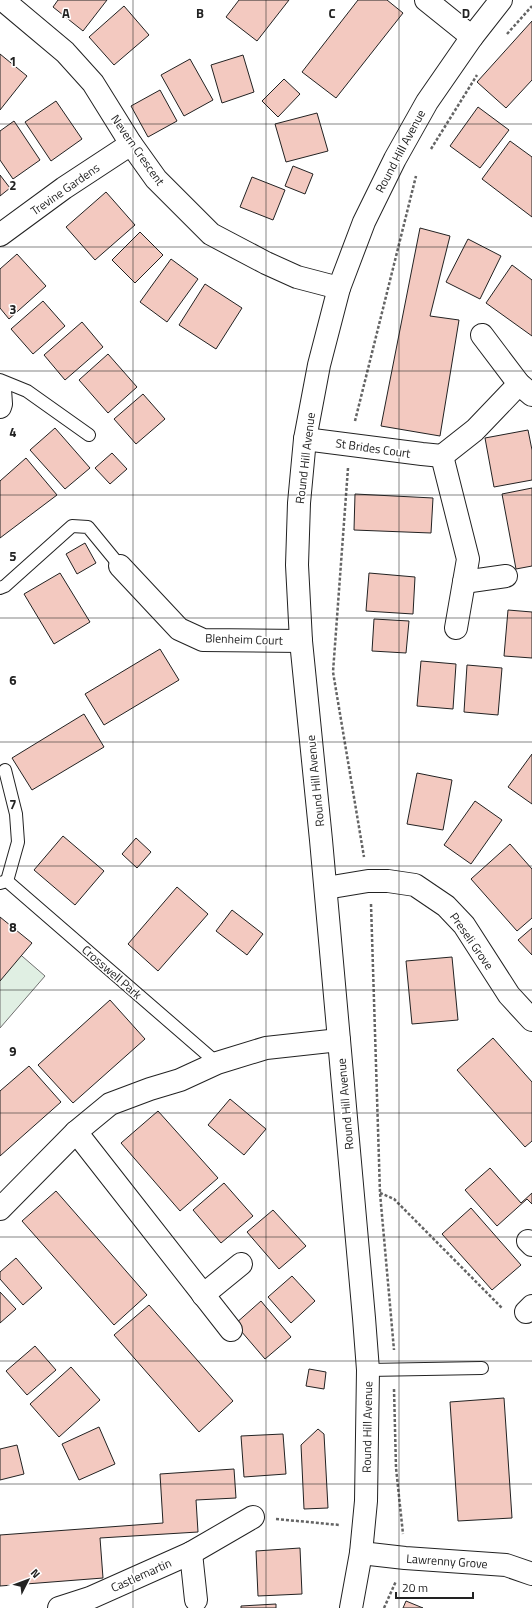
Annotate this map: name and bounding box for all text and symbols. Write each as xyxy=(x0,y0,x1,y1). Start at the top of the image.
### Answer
text: A xyxy=(62,3,70,23)
text: B xyxy=(196,3,204,23)
text: C xyxy=(328,3,336,23)
text: D xyxy=(462,3,470,23)
text: 1 xyxy=(9,51,17,71)
street label: Round Hill Avenue xyxy=(370,106,430,196)
street label: Nevern Crescent xyxy=(106,111,170,190)
street label: Trevine Gardens xyxy=(27,158,104,220)
text: 2 xyxy=(9,175,17,195)
text: 3 xyxy=(9,299,17,319)
street label: Round Hill Avenue xyxy=(290,411,320,505)
text: 4 xyxy=(9,422,17,442)
street label: St Brides Court xyxy=(334,433,412,463)
text: 5 xyxy=(9,546,17,566)
street label: Blenheim Court xyxy=(205,628,284,650)
text: 6 xyxy=(9,670,17,690)
street label: Round Hill Avenue xyxy=(301,734,329,828)
text: 7 xyxy=(9,794,17,814)
street label: Preseli Grove xyxy=(445,908,499,974)
text: 8 xyxy=(9,917,17,937)
street label: Crosswell Park xyxy=(78,940,146,1004)
text: 9 xyxy=(9,1041,17,1061)
street label: Round Hill Avenue xyxy=(332,1057,358,1151)
street label: Round Hill Avenue xyxy=(357,1381,377,1473)
street label: Lawrenny Grove xyxy=(406,1549,488,1573)
street label: Castlemartin xyxy=(108,1553,174,1597)
north arrow xyxy=(8,1560,48,1600)
text: N xyxy=(27,1565,44,1581)
scale bar xyxy=(396,1574,473,1600)
text: 20 m xyxy=(402,1578,428,1597)

